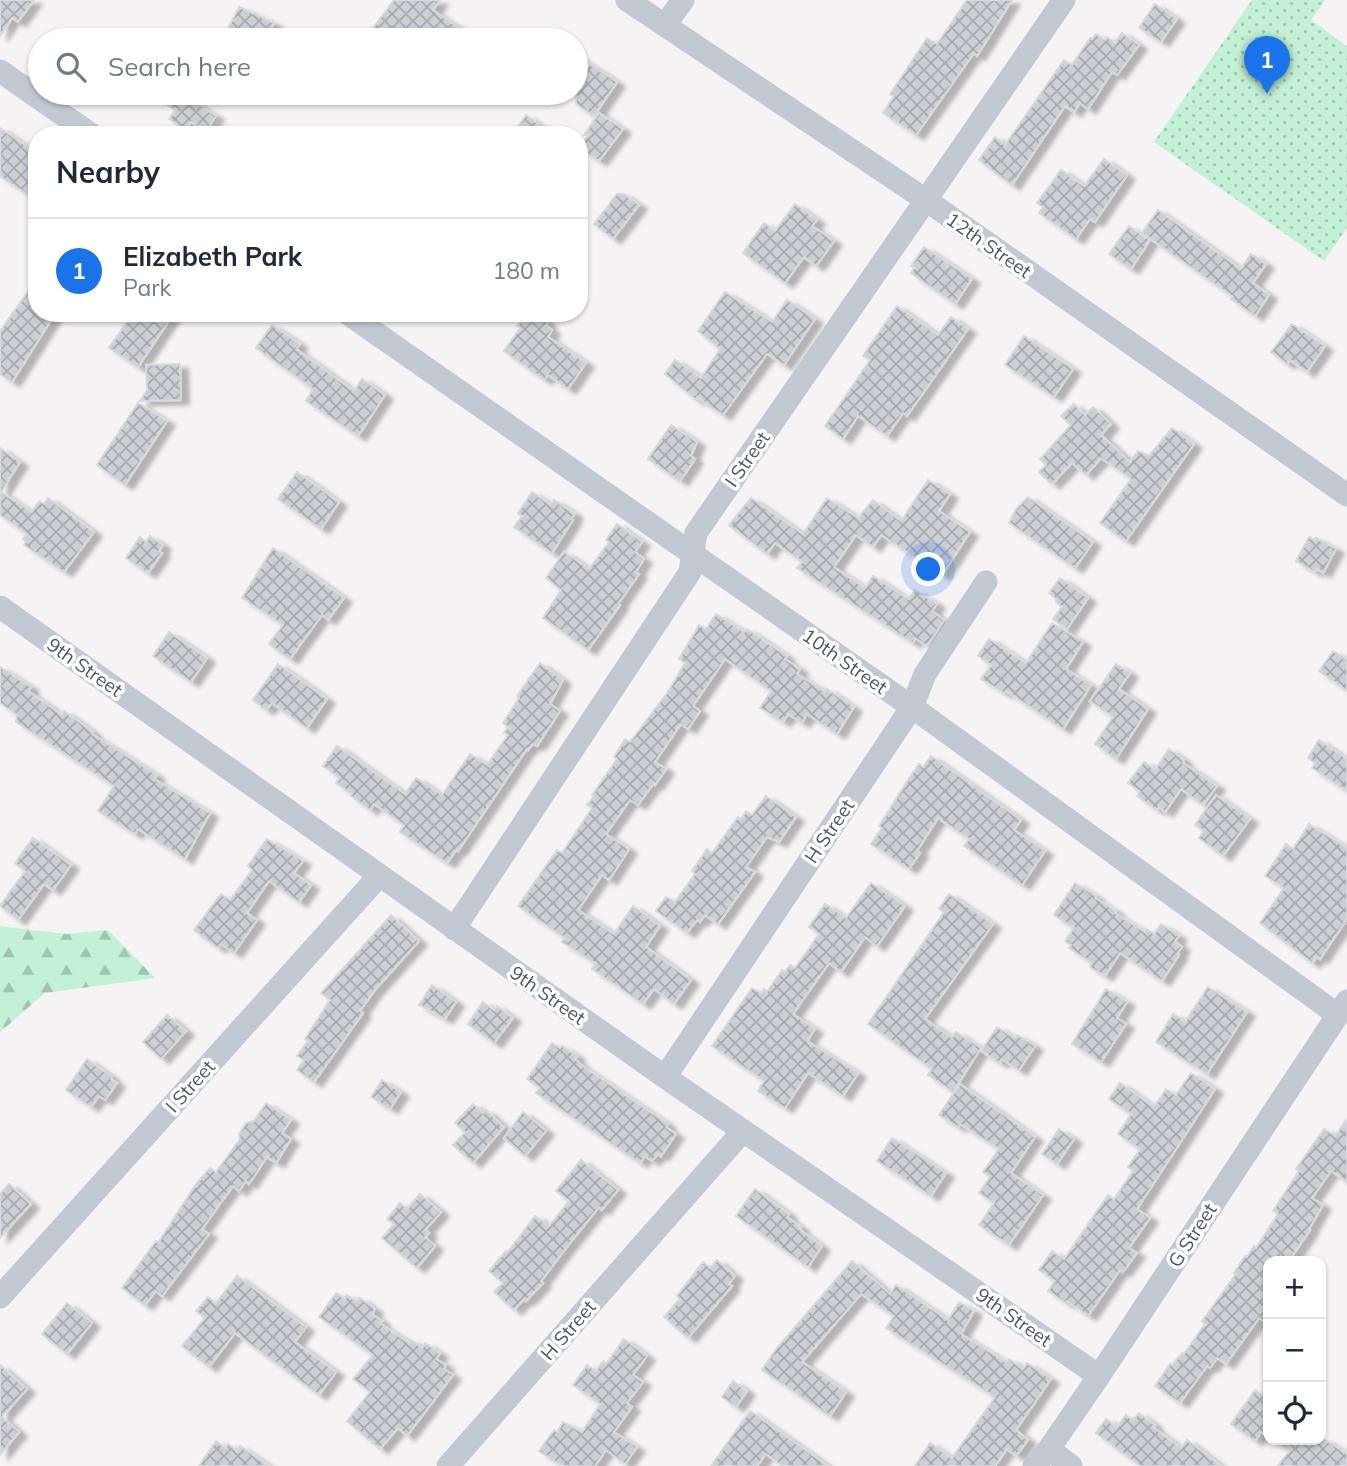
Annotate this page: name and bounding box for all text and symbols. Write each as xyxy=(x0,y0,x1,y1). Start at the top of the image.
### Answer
search box xyxy=(28,28,588,105)
pin: 1 xyxy=(1244,36,1290,94)
icon: search xyxy=(52,48,90,86)
text: Search here xyxy=(108,50,251,83)
text: Nearby xyxy=(56,153,160,191)
street label: 12th Street xyxy=(942,207,1036,283)
text: Elizabeth Park xyxy=(123,240,302,273)
text: 1 xyxy=(72,256,86,285)
text: 180 m xyxy=(492,256,560,285)
text: Park xyxy=(123,273,171,302)
street label: I Street xyxy=(719,426,775,491)
your location xyxy=(911,552,945,586)
street label: 10th Street xyxy=(798,623,892,699)
street label: 9th Street xyxy=(43,632,128,702)
street label: H Street xyxy=(799,794,859,868)
street label: 9th Street xyxy=(506,960,591,1030)
street label: I Street xyxy=(160,1055,220,1117)
street label: G Street xyxy=(1162,1198,1222,1271)
map controls xyxy=(1263,1256,1326,1445)
button: + xyxy=(1263,1256,1326,1319)
street label: 9th Street xyxy=(972,1282,1057,1352)
street label: H Street xyxy=(535,1295,601,1365)
button: − xyxy=(1263,1319,1326,1382)
button: locate xyxy=(1263,1382,1326,1445)

